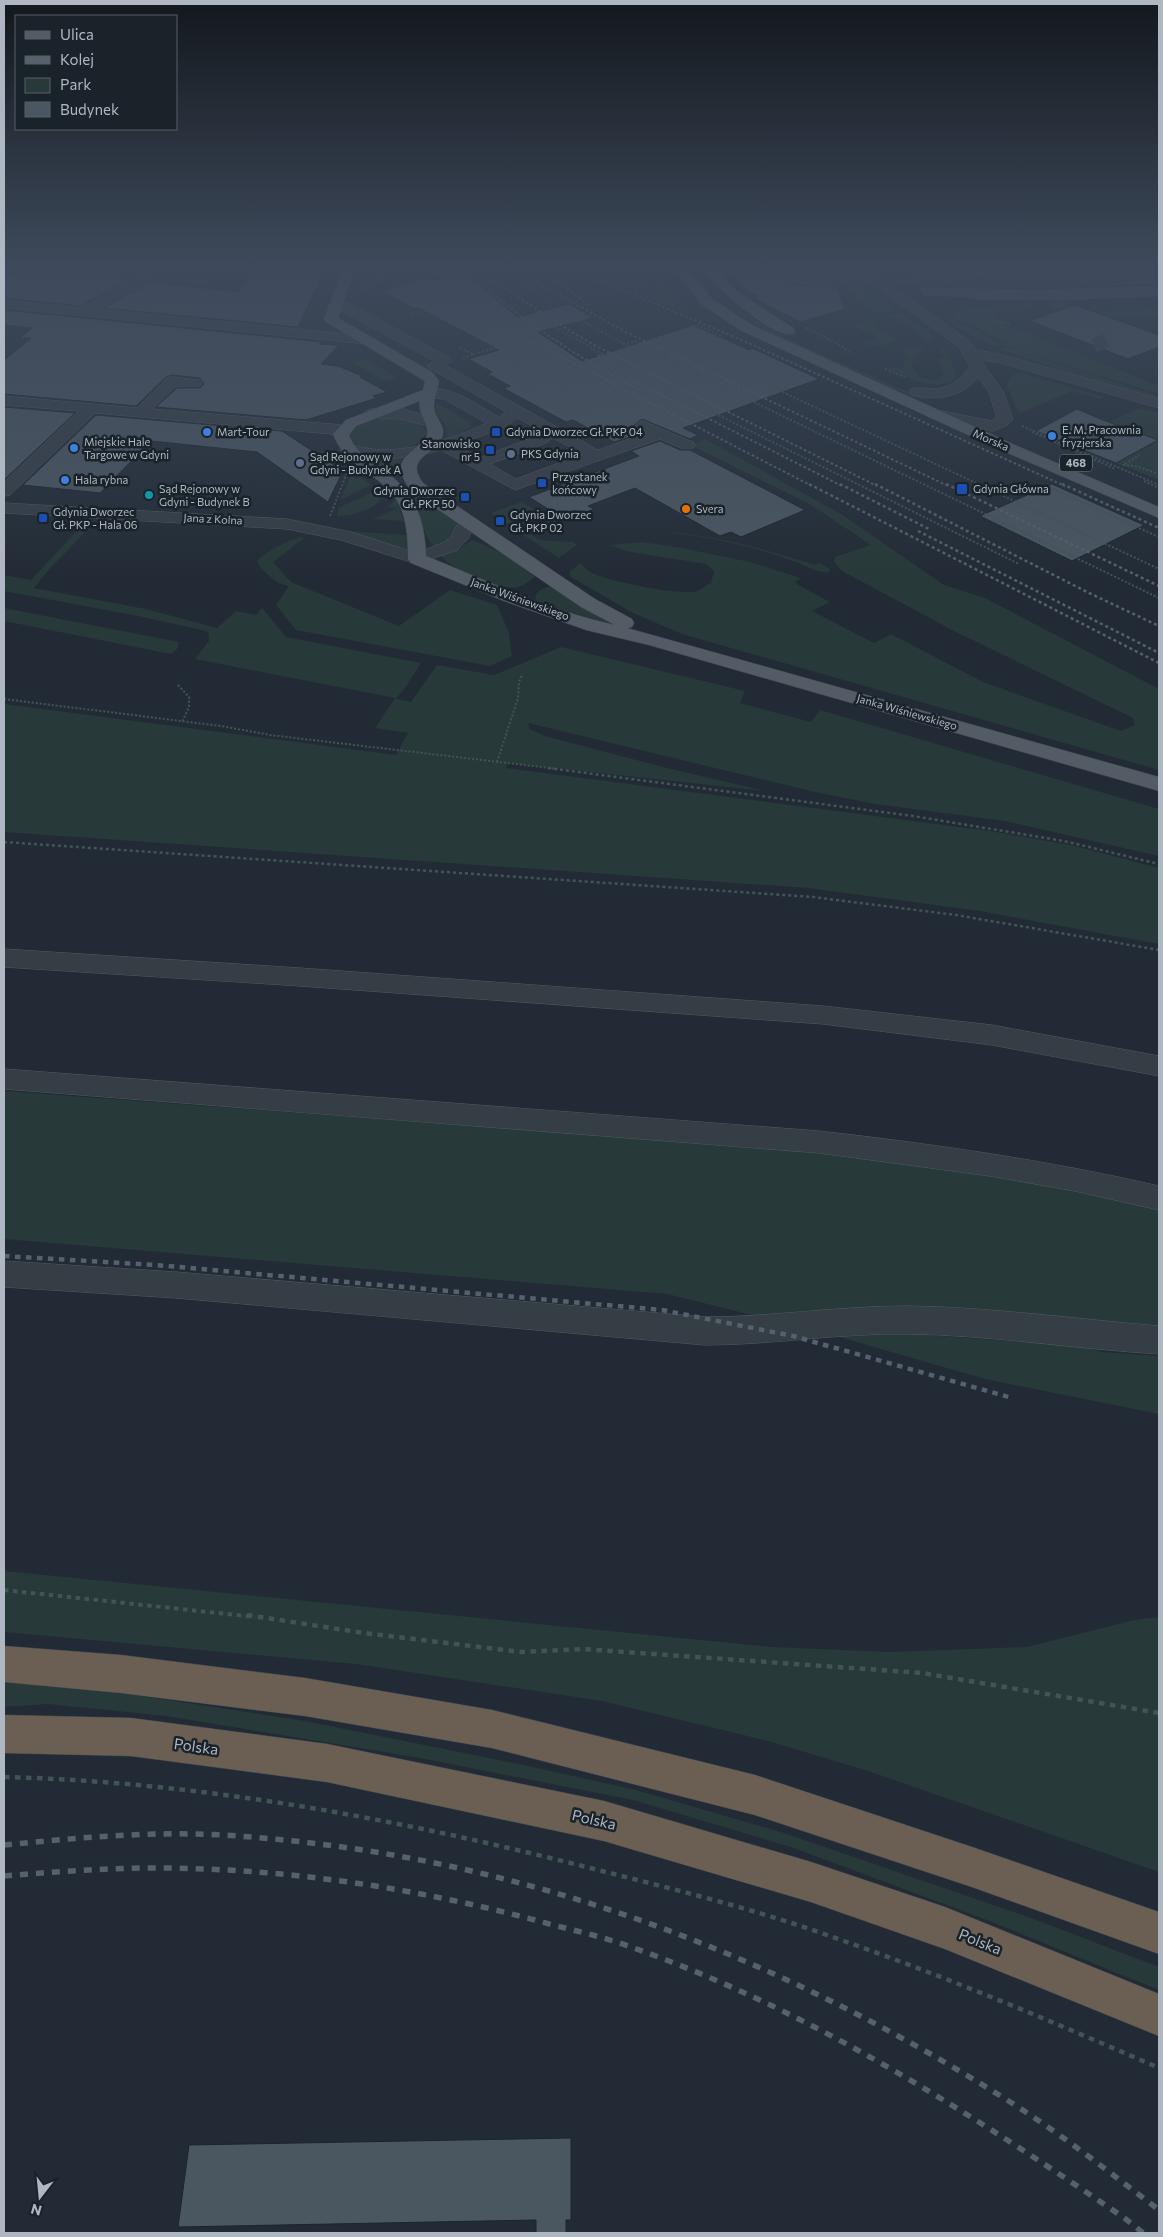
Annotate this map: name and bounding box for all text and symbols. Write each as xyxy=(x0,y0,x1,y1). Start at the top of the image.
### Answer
legend xyxy=(15,15,178,130)
text: Ulica xyxy=(60,25,94,43)
text: Kolej xyxy=(60,50,94,68)
text: Park xyxy=(60,75,91,93)
text: Budynek xyxy=(60,100,119,118)
place label: E. M. Pracownia fryzjerska xyxy=(1062,423,1141,449)
place label: Mart-Tour xyxy=(217,425,270,438)
place label: Gdynia Dworzec Gł. PKP 04 xyxy=(506,425,643,438)
marker: Mart-Tour xyxy=(201,426,213,438)
marker: Gdynia Dworzec Gł. PKP 04 xyxy=(490,426,502,438)
street label: Morska xyxy=(971,426,1011,453)
marker: E. M. Pracownia fryzjerska xyxy=(1046,430,1058,442)
place label: Miejskie Hale Targowe w Gdyni xyxy=(84,435,169,461)
place label: Stanowisko nr 5 xyxy=(422,437,480,463)
marker: Miejskie Hale Targowe w Gdyni xyxy=(68,442,80,454)
marker: Stanowisko nr 5 xyxy=(484,444,496,456)
place label: PKS Gdynia xyxy=(521,447,579,460)
marker: PKS Gdynia xyxy=(505,448,517,460)
place label: Sąd Rejonowy w Gdyni - Budynek A xyxy=(310,450,402,476)
road number: 468 xyxy=(1060,454,1092,472)
marker: Sąd Rejonowy w Gdyni - Budynek A xyxy=(294,457,306,469)
place label: Przystanek końcowy xyxy=(552,470,608,496)
place label: Hala rybna xyxy=(75,473,128,486)
marker: Hala rybna xyxy=(59,474,71,486)
marker: Przystanek końcowy xyxy=(536,477,548,489)
place label: Sąd Rejonowy w Gdyni - Budynek B xyxy=(159,482,250,508)
marker: Gdynia Główna xyxy=(955,482,969,496)
place label: Gdynia Główna xyxy=(973,482,1049,495)
place label: Gdynia Dworzec Gł. PKP 50 xyxy=(374,484,455,510)
marker: Sąd Rejonowy w Gdyni - Budynek B xyxy=(143,489,155,501)
marker: Gdynia Dworzec Gł. PKP 50 xyxy=(459,491,471,503)
place label: Svera xyxy=(696,502,724,515)
marker: Svera xyxy=(680,503,692,515)
place label: Gdynia Dworzec Gł. PKP - Hala 06 xyxy=(53,505,138,531)
place label: Gdynia Dworzec Gł. PKP 02 xyxy=(510,508,591,534)
street label: Jana z Kolna xyxy=(183,510,243,528)
marker: Gdynia Dworzec Gł. PKP - Hala 06 xyxy=(37,512,49,524)
marker: Gdynia Dworzec Gł. PKP 02 xyxy=(494,515,506,527)
street label: Janka Wiśniewskiego xyxy=(469,575,572,623)
street label: Janka Wiśniewskiego xyxy=(855,691,959,733)
street label: Polska xyxy=(173,1734,220,1758)
street label: Polska xyxy=(570,1805,618,1833)
street label: Polska xyxy=(956,1924,1004,1958)
north arrow xyxy=(15,2172,65,2222)
text: N xyxy=(29,2200,44,2220)

